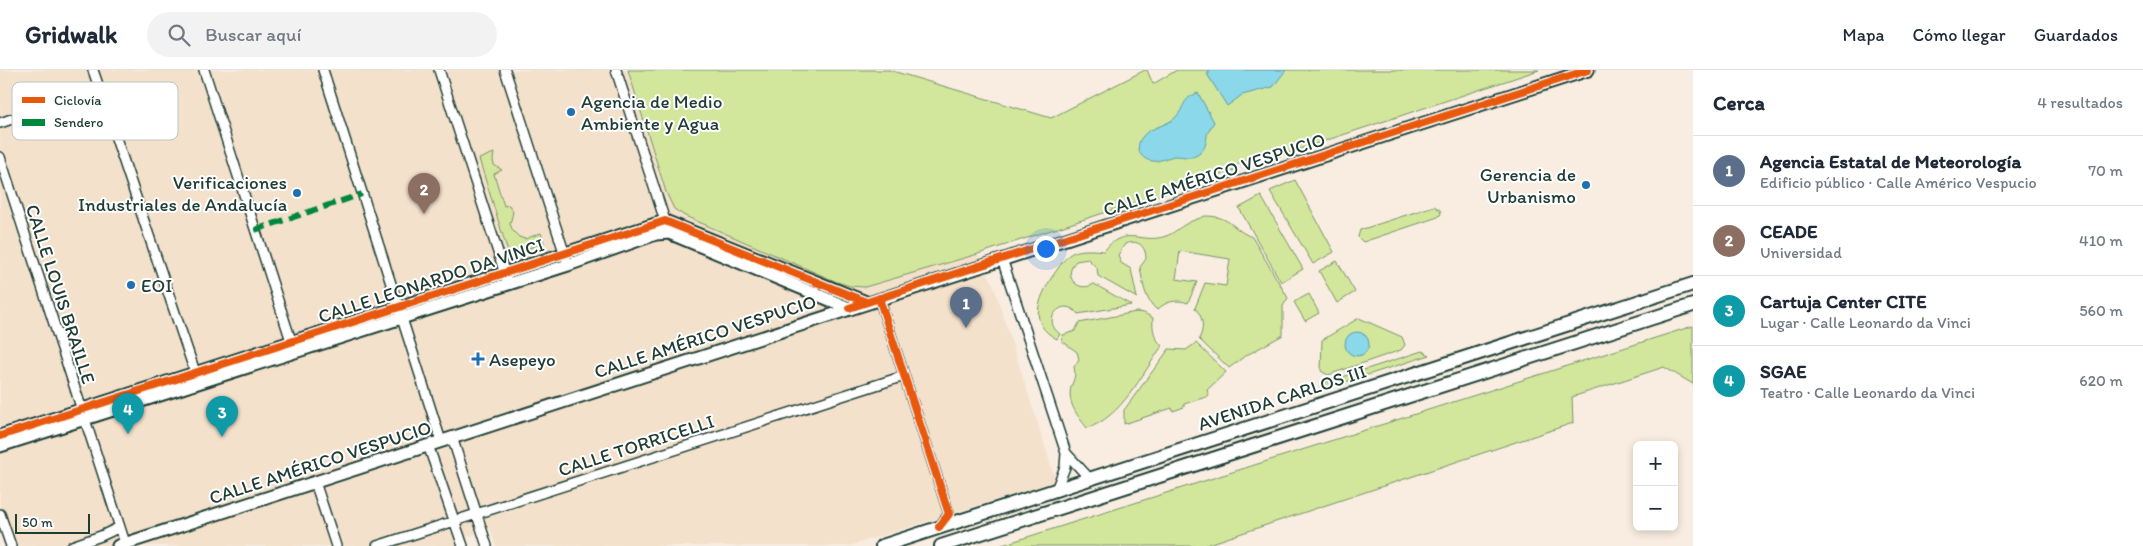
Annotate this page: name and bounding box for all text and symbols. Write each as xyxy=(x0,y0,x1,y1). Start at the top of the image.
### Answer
search box xyxy=(147,12,497,57)
text: Gridwalk xyxy=(25,20,117,49)
icon: search xyxy=(165,21,193,49)
text: Buscar aquí xyxy=(205,23,301,46)
text: Mapa xyxy=(1843,24,1884,46)
text: Cómo llegar xyxy=(1912,24,2006,46)
text: Guardados xyxy=(2034,24,2118,46)
legend xyxy=(12,82,178,140)
place label: Agencia de Medio Ambiente y Agua xyxy=(581,90,722,135)
text: Cerca xyxy=(1713,90,1765,115)
text: Ciclovía xyxy=(54,92,102,109)
text: 4 resultados xyxy=(2037,93,2123,112)
marker: Agencia de Medio Ambiente y Agua xyxy=(565,106,577,118)
text: Sendero xyxy=(54,114,103,131)
street label: CALLE AMÉRICO VESPUCIO xyxy=(1100,128,1328,221)
text: Agencia Estatal de Meteorología xyxy=(1760,150,2021,173)
text: 1 xyxy=(1725,161,1733,180)
text: 70 m xyxy=(2088,161,2123,180)
place label: Gerencia de Urbanismo xyxy=(1480,163,1576,208)
place label: Verificaciones Industriales de Andalucía xyxy=(78,171,287,216)
pin: 2 xyxy=(408,173,440,214)
text: Edificio público · Calle Américo Vespucio xyxy=(1760,173,2037,192)
marker: Gerencia de Urbanismo xyxy=(1580,179,1592,191)
marker: Verificaciones Industriales de Andalucía xyxy=(291,187,303,199)
street label: CALLE LOUIS BRAILLE xyxy=(21,202,101,387)
text: CEADE xyxy=(1760,220,1817,243)
text: 2 xyxy=(1725,231,1733,250)
text: 410 m xyxy=(2079,231,2123,250)
street label: CALLE LEONARDO DA VINCI xyxy=(315,233,547,328)
your location xyxy=(1033,236,1059,262)
text: Universidad xyxy=(1760,243,1842,262)
place label: EOI xyxy=(141,274,172,297)
marker: EOI xyxy=(125,279,137,291)
pin: 1 xyxy=(950,287,982,328)
street label: CALLE AMÉRICO VESPUCIO xyxy=(591,290,819,383)
text: Cartuja Center CITE xyxy=(1760,290,1927,313)
text: 3 xyxy=(1725,301,1733,320)
text: 560 m xyxy=(2079,301,2123,320)
text: Lugar · Calle Leonardo da Vinci xyxy=(1760,313,1971,332)
place label: Asepeyo xyxy=(489,348,556,371)
marker: Asepeyo xyxy=(471,352,485,366)
street label: AVENIDA CARLOS III xyxy=(1195,359,1369,436)
text: SGAE xyxy=(1760,360,1807,383)
text: 4 xyxy=(1724,371,1734,390)
text: 620 m xyxy=(2079,371,2123,390)
text: Teatro · Calle Leonardo da Vinci xyxy=(1760,383,1975,402)
pin: 4 xyxy=(112,393,144,434)
pin: 3 xyxy=(206,396,238,437)
street label: CALLE TORRICELLI xyxy=(555,409,717,482)
street label: CALLE AMÉRICO VESPUCIO xyxy=(206,416,434,509)
map controls xyxy=(1633,441,1678,531)
button: + xyxy=(1633,441,1678,486)
button: − xyxy=(1633,486,1678,531)
scale bar xyxy=(15,511,90,534)
text: 50 m xyxy=(22,514,53,531)

